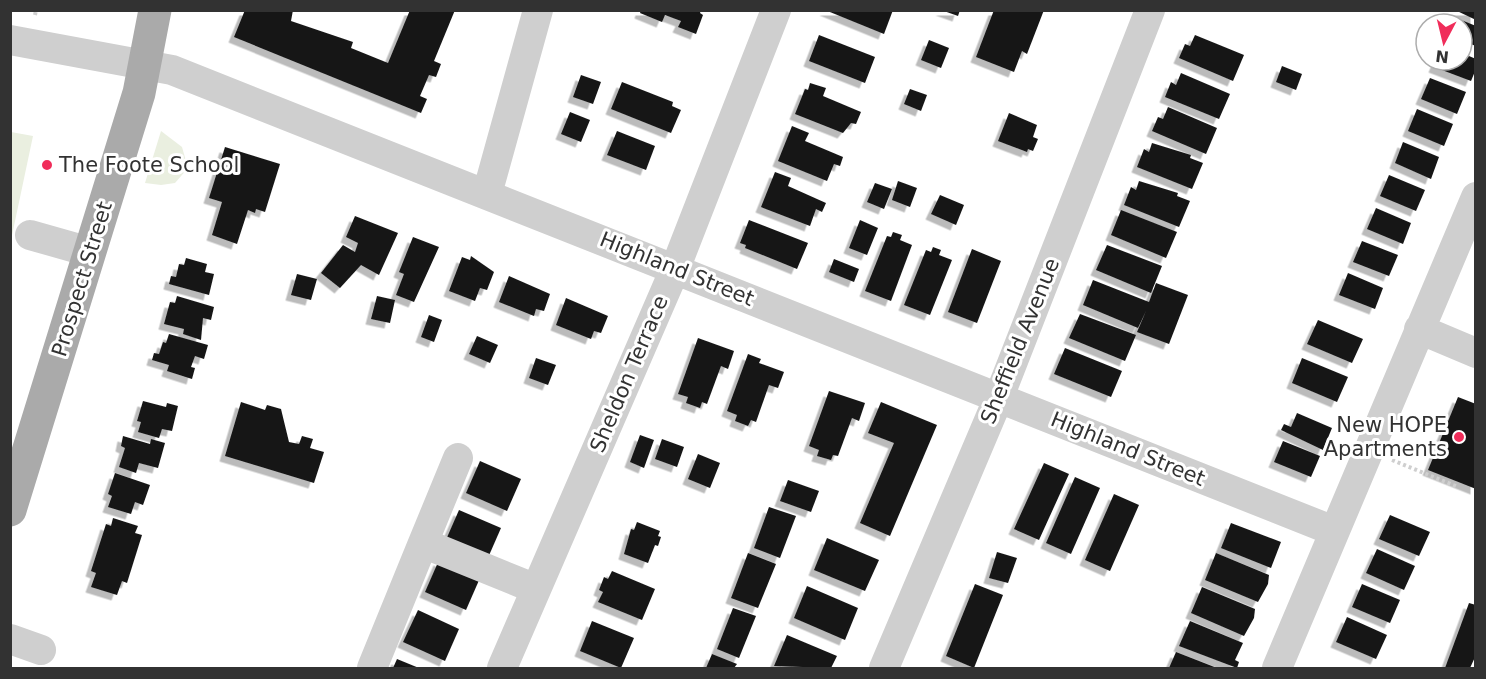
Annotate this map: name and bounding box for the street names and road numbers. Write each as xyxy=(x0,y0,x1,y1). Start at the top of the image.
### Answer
street label: Prospect Street xyxy=(47,199,117,359)
street label: Highland Street xyxy=(596,227,758,311)
street label: Sheffield Avenue xyxy=(976,255,1064,427)
street label: Sheldon Terrace xyxy=(585,292,673,456)
street label: Highland Street xyxy=(1047,407,1209,491)

